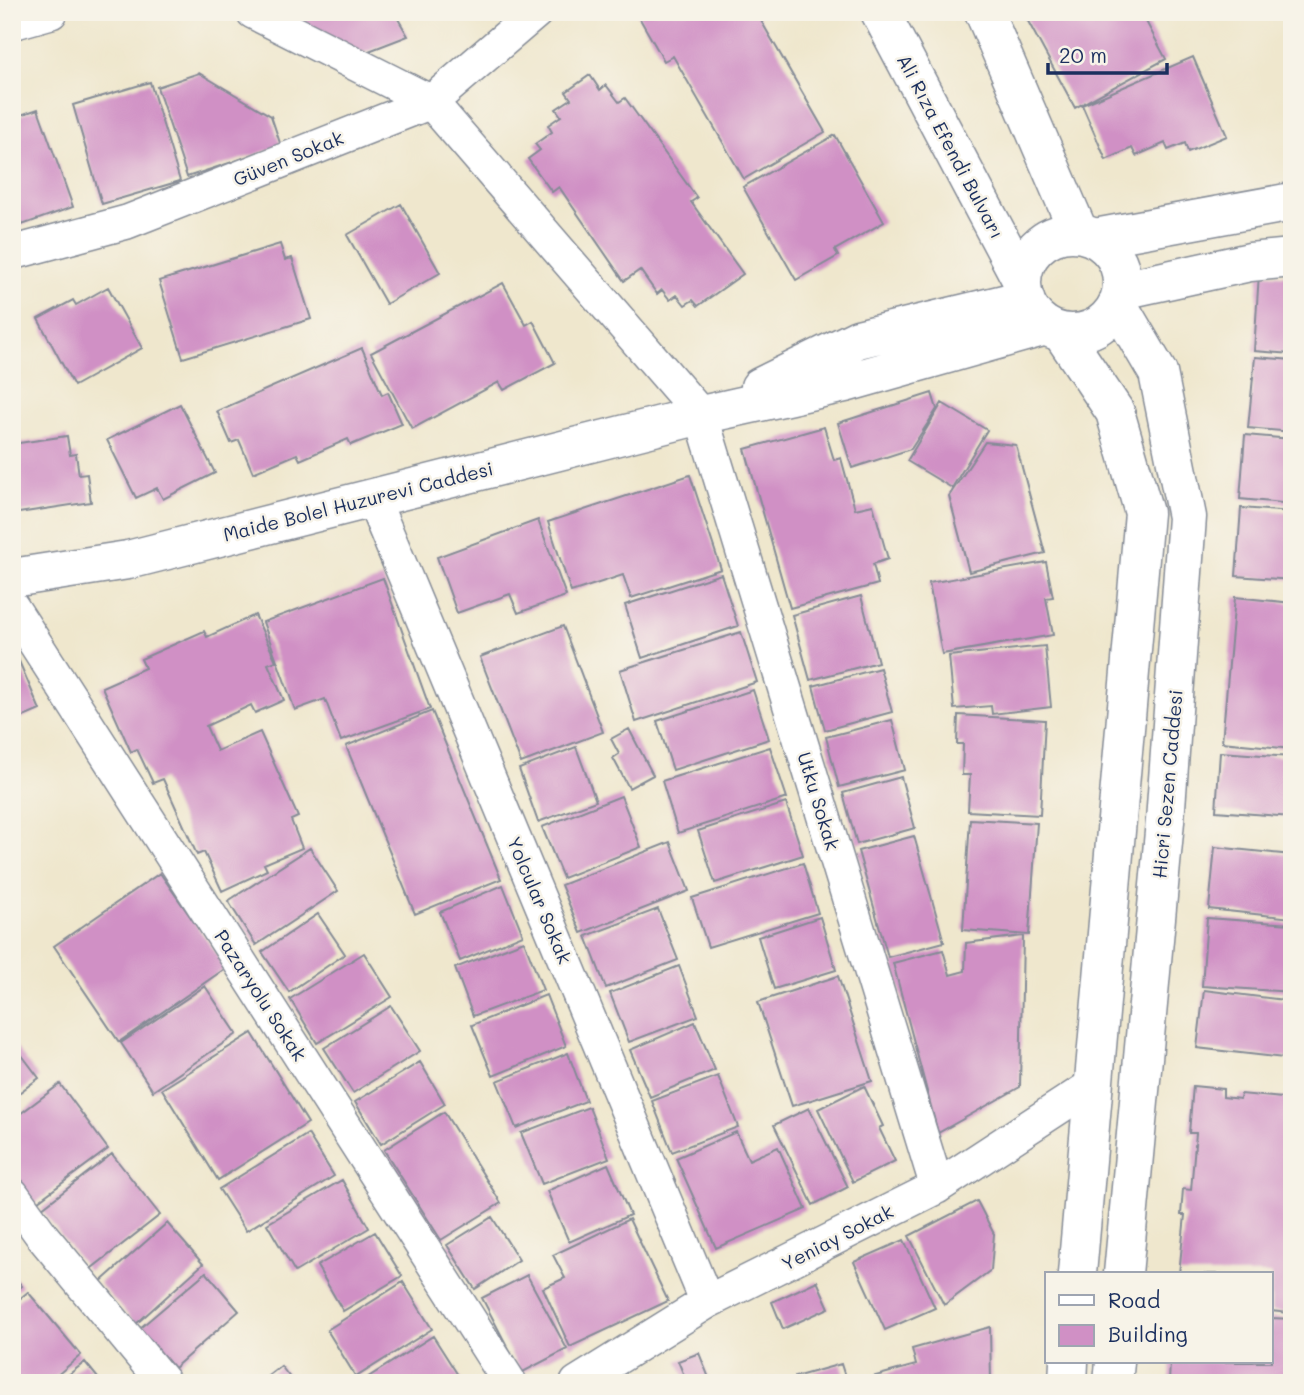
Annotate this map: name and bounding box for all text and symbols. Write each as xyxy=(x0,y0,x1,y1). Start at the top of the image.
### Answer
scale bar xyxy=(1048,32,1168,76)
text: 20 m xyxy=(1059,41,1107,68)
street label: Ali Rıza Efendi Bulvarı xyxy=(892,49,1010,243)
street label: Güven Sokak xyxy=(229,125,347,191)
street label: Maide Bolel Huzurevi Caddesi xyxy=(220,455,496,547)
street label: Hicri Sezen Caddesi xyxy=(1146,688,1188,880)
street label: Utku Sokak xyxy=(792,749,846,853)
street label: Yolcular Sokak xyxy=(502,832,578,968)
street label: Pazaryolu Sokak xyxy=(209,925,313,1065)
street label: Yeniay Sokak xyxy=(777,1198,897,1276)
legend xyxy=(1045,1272,1272,1364)
text: Road xyxy=(1108,1286,1160,1313)
text: Building xyxy=(1108,1320,1188,1347)

